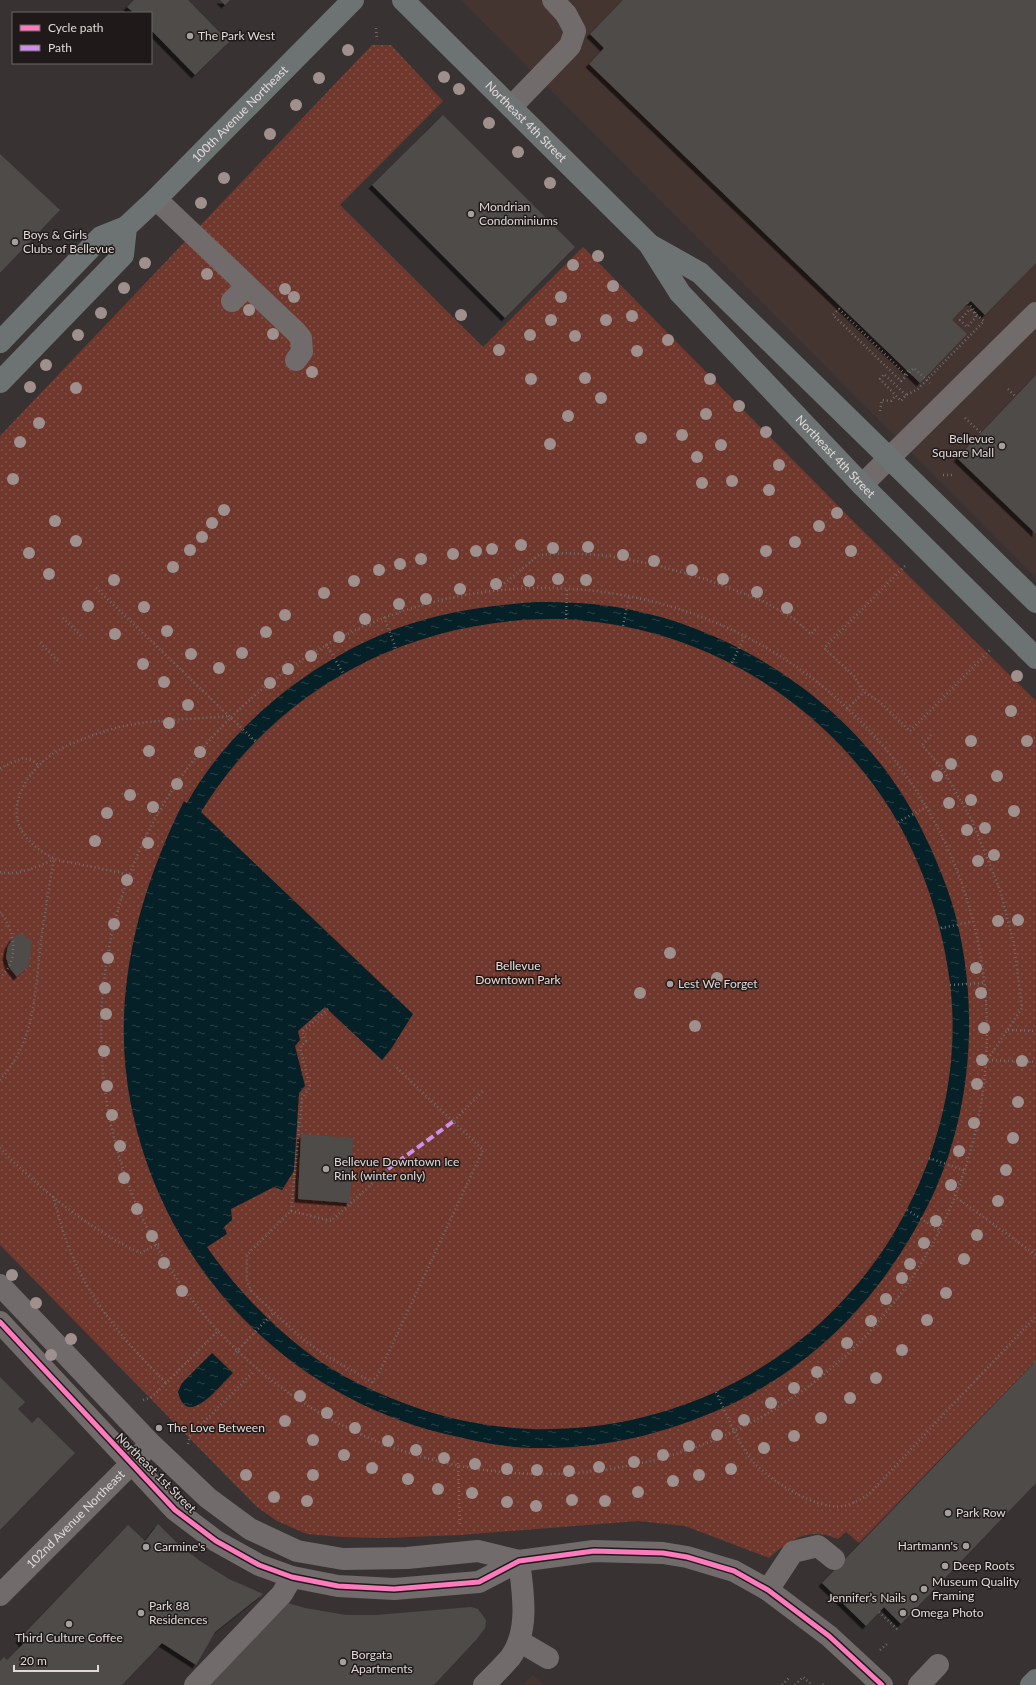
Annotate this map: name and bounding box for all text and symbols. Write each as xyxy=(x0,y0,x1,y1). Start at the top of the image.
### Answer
legend xyxy=(12,12,152,64)
text: Cycle path xyxy=(48,20,103,35)
place label: The Park West xyxy=(198,28,276,43)
marker: The Park West xyxy=(185,31,195,41)
text: Path xyxy=(48,40,72,55)
street label: 100th Avenue Northeast xyxy=(188,62,291,165)
street label: Northeast 4th Street xyxy=(482,78,571,166)
place label: Mondrian Condominiums xyxy=(479,199,558,228)
marker: Mondrian Condominiums xyxy=(466,209,476,219)
place label: Boys & Girls Clubs of Bellevue xyxy=(23,227,114,256)
marker: Boys & Girls Clubs of Bellevue xyxy=(10,237,20,247)
street label: Northeast 4th Street xyxy=(793,412,879,501)
place label: Bellevue Square Mall xyxy=(932,431,994,460)
marker: Bellevue Square Mall xyxy=(997,441,1007,451)
park label: Bellevue Downtown Park xyxy=(475,958,562,987)
place label: Lest We Forget xyxy=(678,976,758,991)
marker: Lest We Forget xyxy=(665,979,675,989)
place label: Bellevue Downtown Ice Rink (winter only) xyxy=(334,1154,459,1183)
marker: Bellevue Downtown Ice Rink (winter only) xyxy=(321,1164,331,1174)
place label: The Love Between xyxy=(167,1420,265,1435)
marker: The Love Between xyxy=(154,1423,164,1433)
street label: Northeast 1st Street xyxy=(113,1429,200,1516)
street label: 102nd Avenue Northeast xyxy=(23,1466,128,1571)
place label: Park Row xyxy=(956,1505,1006,1520)
marker: Park Row xyxy=(943,1508,953,1518)
place label: Hartmann's xyxy=(898,1538,958,1553)
place label: Carmine's xyxy=(154,1539,205,1554)
marker: Hartmann's xyxy=(961,1541,971,1551)
marker: Carmine's xyxy=(141,1542,151,1552)
place label: Deep Roots xyxy=(953,1558,1015,1573)
marker: Deep Roots xyxy=(940,1561,950,1571)
place label: Museum Quality Framing xyxy=(932,1574,1020,1603)
marker: Museum Quality Framing xyxy=(919,1584,929,1594)
place label: Jennifer’s Nails xyxy=(827,1590,906,1605)
marker: Jennifer’s Nails xyxy=(909,1593,919,1603)
place label: Park 88 Residences xyxy=(149,1598,207,1627)
place label: Omega Photo xyxy=(911,1605,984,1620)
marker: Park 88 Residences xyxy=(136,1608,146,1618)
marker: Omega Photo xyxy=(898,1608,908,1618)
marker: Third Culture Coffee xyxy=(64,1619,74,1629)
place label: Third Culture Coffee xyxy=(15,1630,123,1645)
scale bar xyxy=(14,1647,98,1673)
place label: Borgata Apartments xyxy=(351,1647,413,1676)
text: 20 m xyxy=(20,1653,47,1668)
marker: Borgata Apartments xyxy=(338,1657,348,1667)

